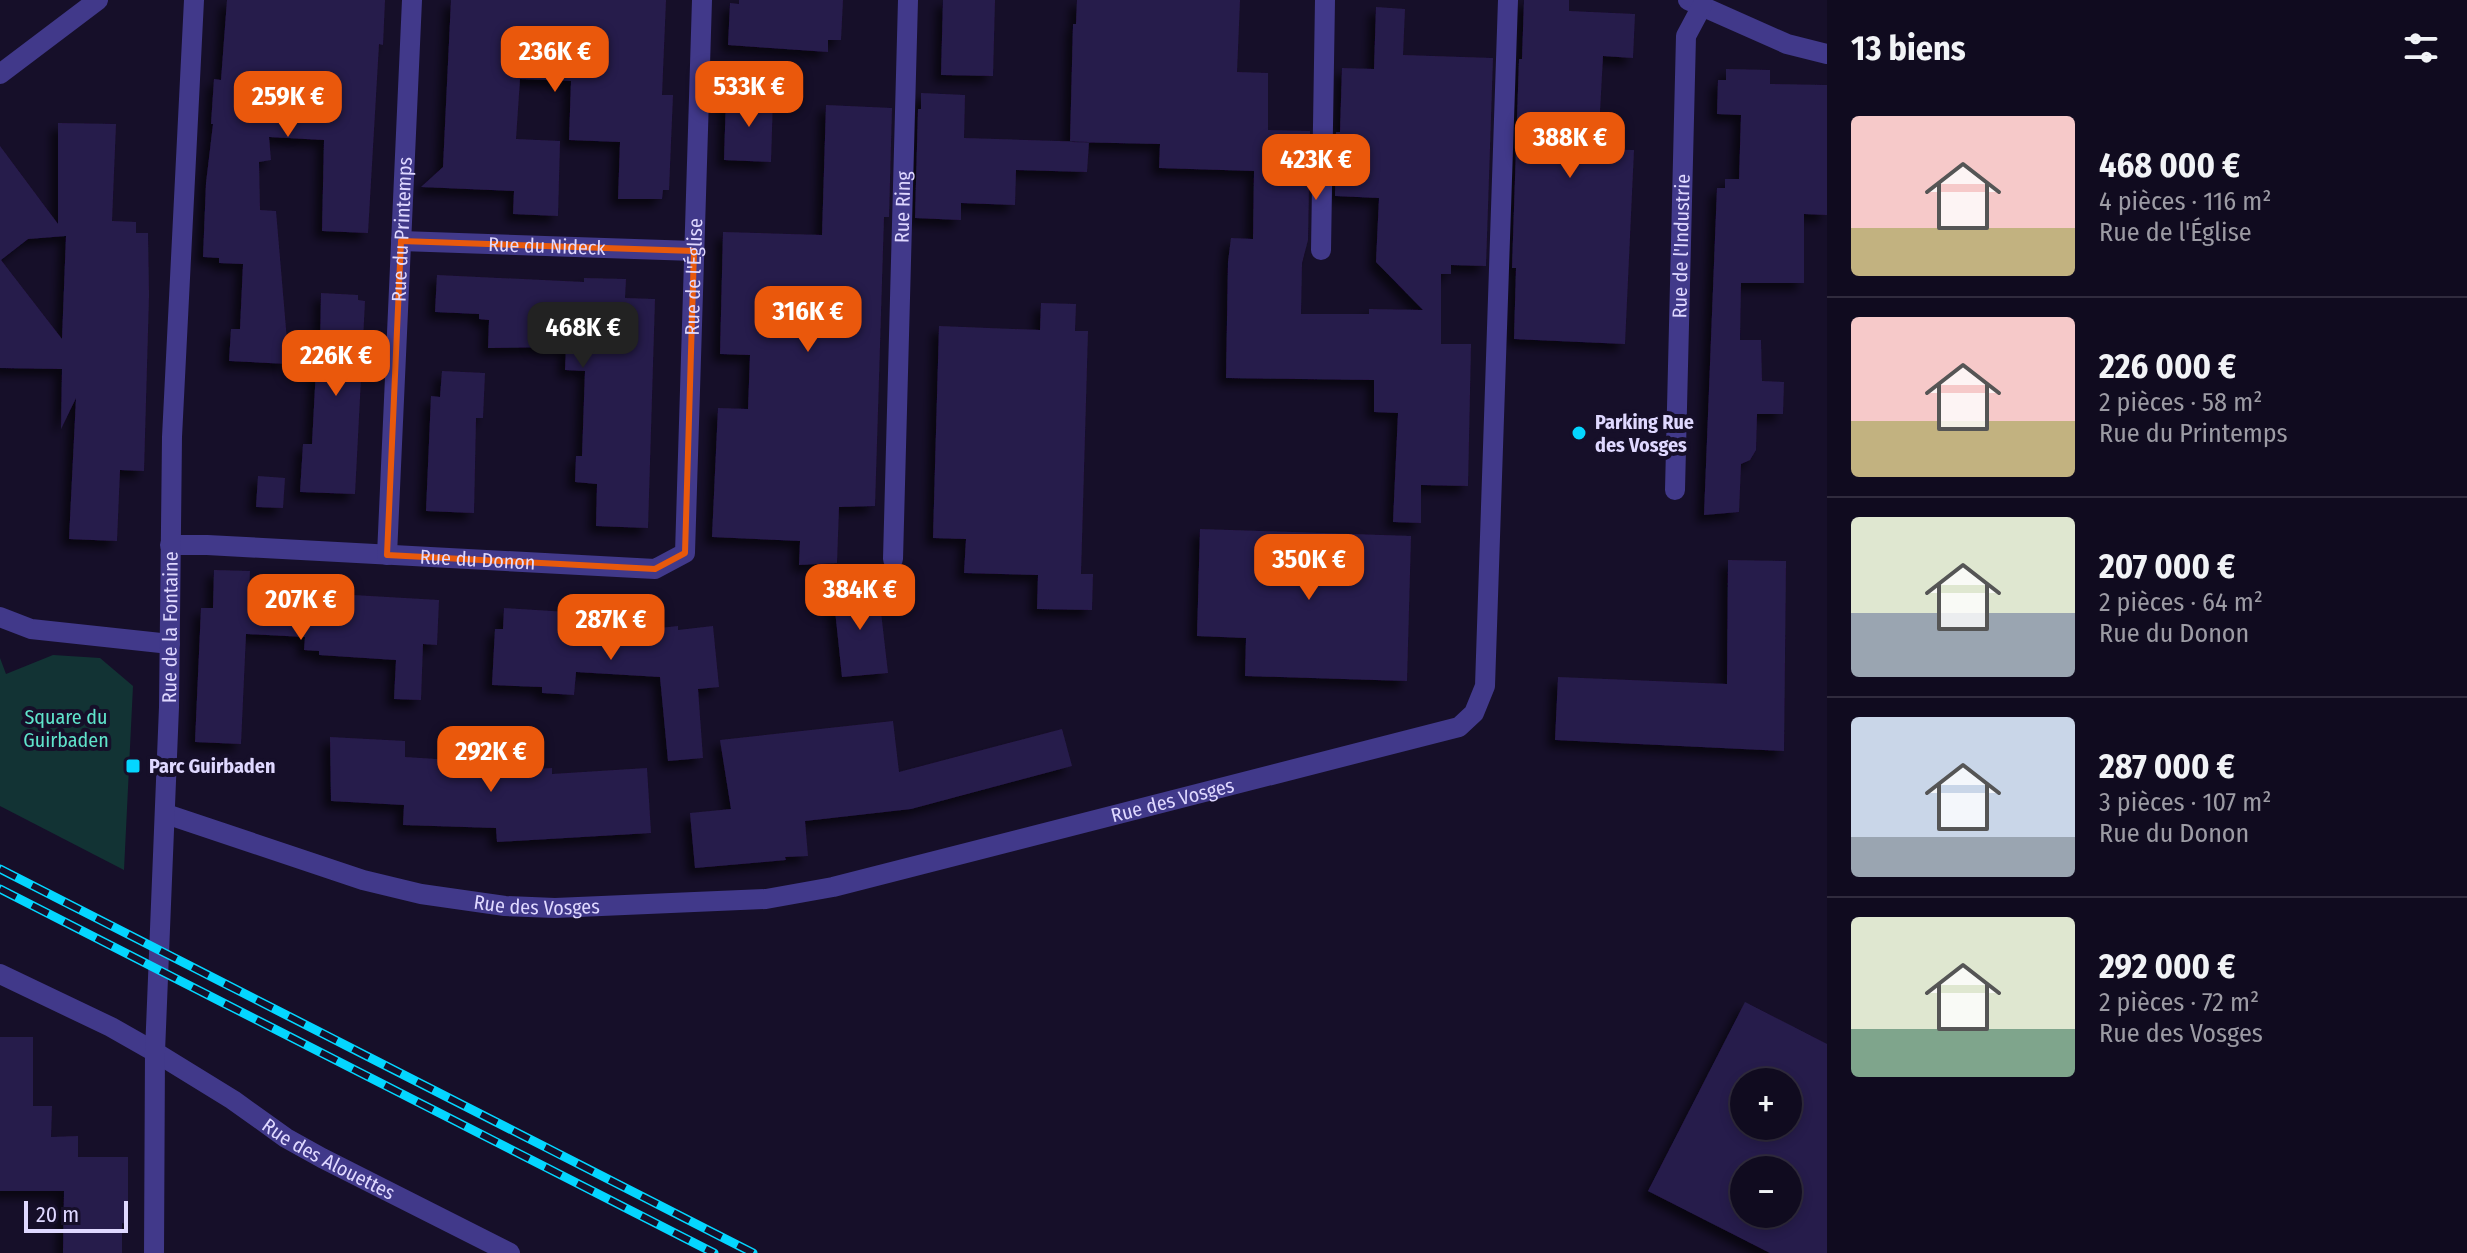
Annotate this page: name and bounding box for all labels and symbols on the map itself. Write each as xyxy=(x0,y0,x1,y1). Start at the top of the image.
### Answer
pin: 236K € xyxy=(490,26,620,94)
pin: 533K € xyxy=(684,61,814,129)
pin: 259K € xyxy=(223,71,353,139)
pin: 388K € xyxy=(1505,112,1635,180)
pin: 423K € xyxy=(1251,134,1381,202)
street label: Rue du Printemps xyxy=(386,156,417,302)
street label: Rue Ring xyxy=(889,170,915,243)
street label: Rue de l'Industrie xyxy=(1667,174,1695,319)
street label: Rue de l'Église xyxy=(680,218,707,336)
street label: Rue du Nideck xyxy=(488,232,607,260)
pin: 316K € xyxy=(743,286,873,354)
pin: 468K € xyxy=(518,302,648,370)
pin: 226K € xyxy=(271,330,401,398)
place label: Parking Rue des Vosges xyxy=(1595,410,1694,457)
marker: Parking Rue des Vosges xyxy=(1570,424,1588,442)
pin: 350K € xyxy=(1244,534,1374,602)
street label: Rue du Donon xyxy=(419,544,536,575)
street label: Rue de la Fontaine xyxy=(157,551,183,703)
pin: 384K € xyxy=(795,564,925,632)
pin: 207K € xyxy=(236,574,366,642)
pin: 287K € xyxy=(546,594,676,662)
park label: Square du Guirbaden xyxy=(23,705,109,752)
pin: 292K € xyxy=(426,726,556,794)
place label: Parc Guirbaden xyxy=(149,754,275,778)
marker: Parc Guirbaden xyxy=(124,757,142,775)
street label: Rue des Vosges xyxy=(1108,773,1237,827)
street label: Rue des Vosges xyxy=(472,890,600,920)
street label: Rue des Alouettes xyxy=(258,1113,399,1205)
scale bar xyxy=(24,1197,128,1233)

